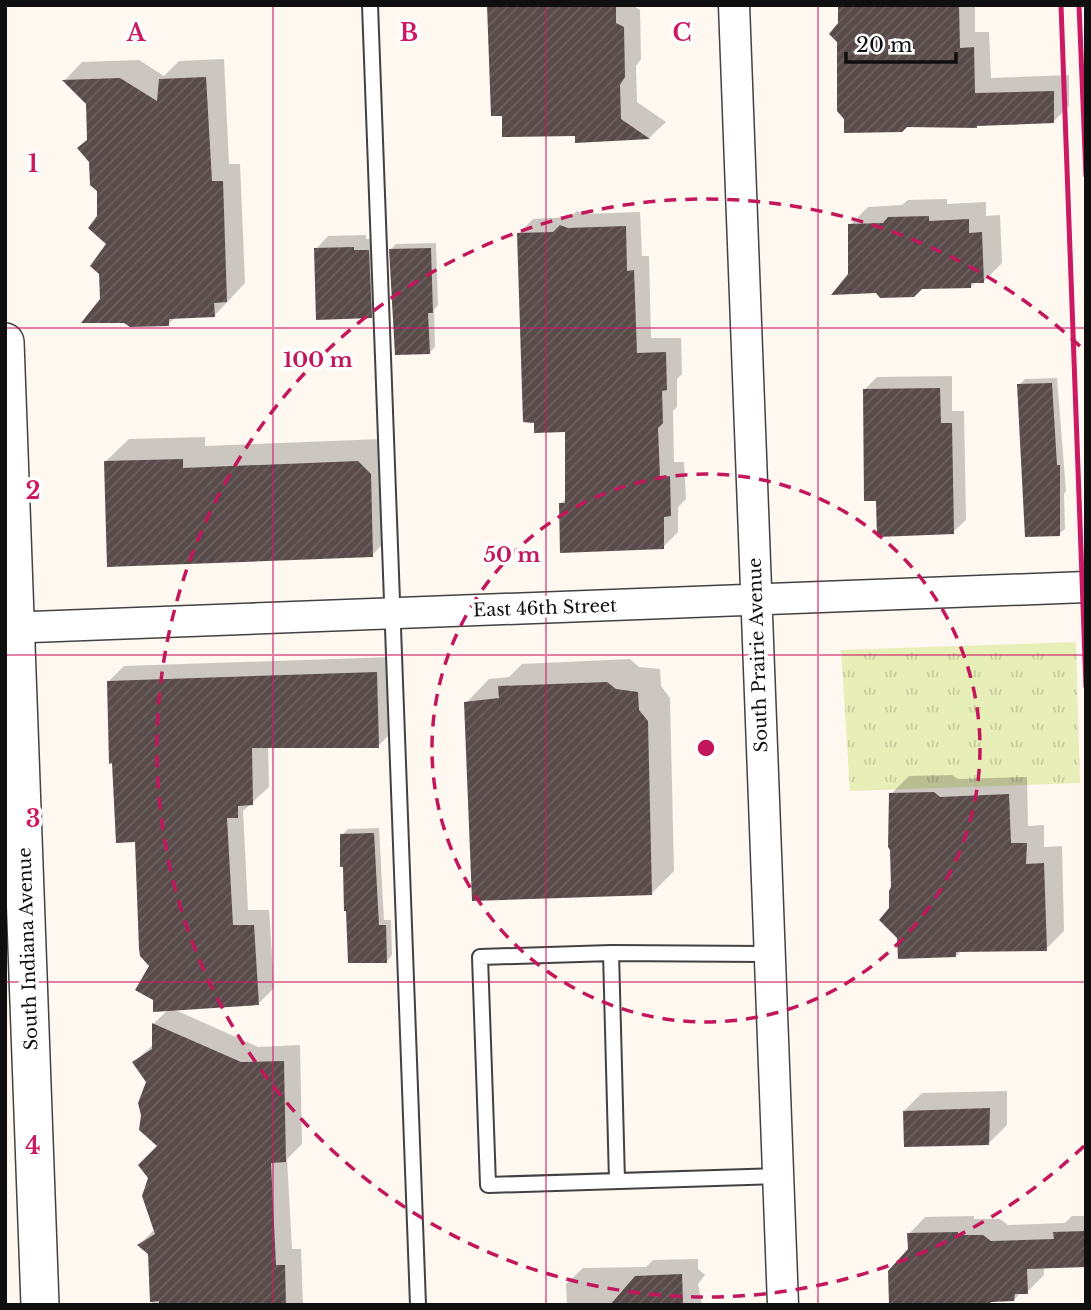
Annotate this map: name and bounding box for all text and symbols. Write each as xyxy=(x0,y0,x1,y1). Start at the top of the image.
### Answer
text: A xyxy=(126,19,147,47)
text: B xyxy=(400,19,418,47)
text: C xyxy=(673,19,691,47)
scale bar xyxy=(846,21,956,65)
text: 20 m xyxy=(856,32,913,58)
text: 1 xyxy=(28,150,38,178)
text: 100 m xyxy=(283,347,353,373)
text: 2 xyxy=(26,477,40,505)
text: 50 m xyxy=(483,542,541,568)
street label: South Prairie Avenue xyxy=(744,557,772,753)
street label: East 46th Street xyxy=(473,594,617,622)
centre of rings xyxy=(694,736,718,760)
text: 3 xyxy=(26,805,40,833)
street label: South Indiana Avenue xyxy=(13,847,43,1051)
text: 4 xyxy=(25,1132,41,1160)

